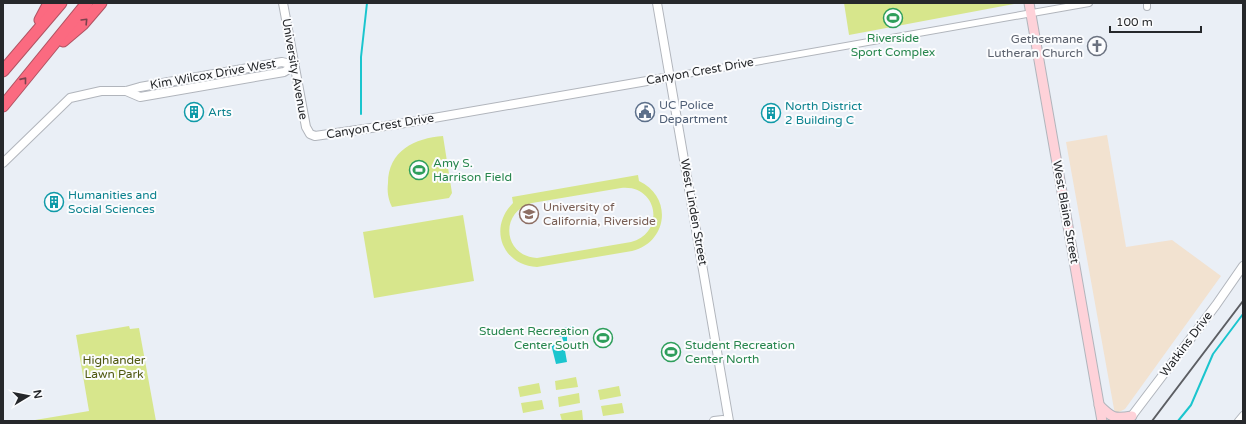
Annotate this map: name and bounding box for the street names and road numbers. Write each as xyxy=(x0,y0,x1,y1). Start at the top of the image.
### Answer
street label: University Avenue xyxy=(279,17,311,121)
street label: Canyon Crest Drive xyxy=(645,55,755,87)
street label: Kim Wilcox Drive West xyxy=(149,56,277,92)
street label: Canyon Crest Drive xyxy=(325,111,435,141)
street label: West Linden Street xyxy=(678,158,710,267)
street label: West Blaine Street xyxy=(1050,159,1082,265)
street label: Watkins Drive xyxy=(1157,308,1215,379)

